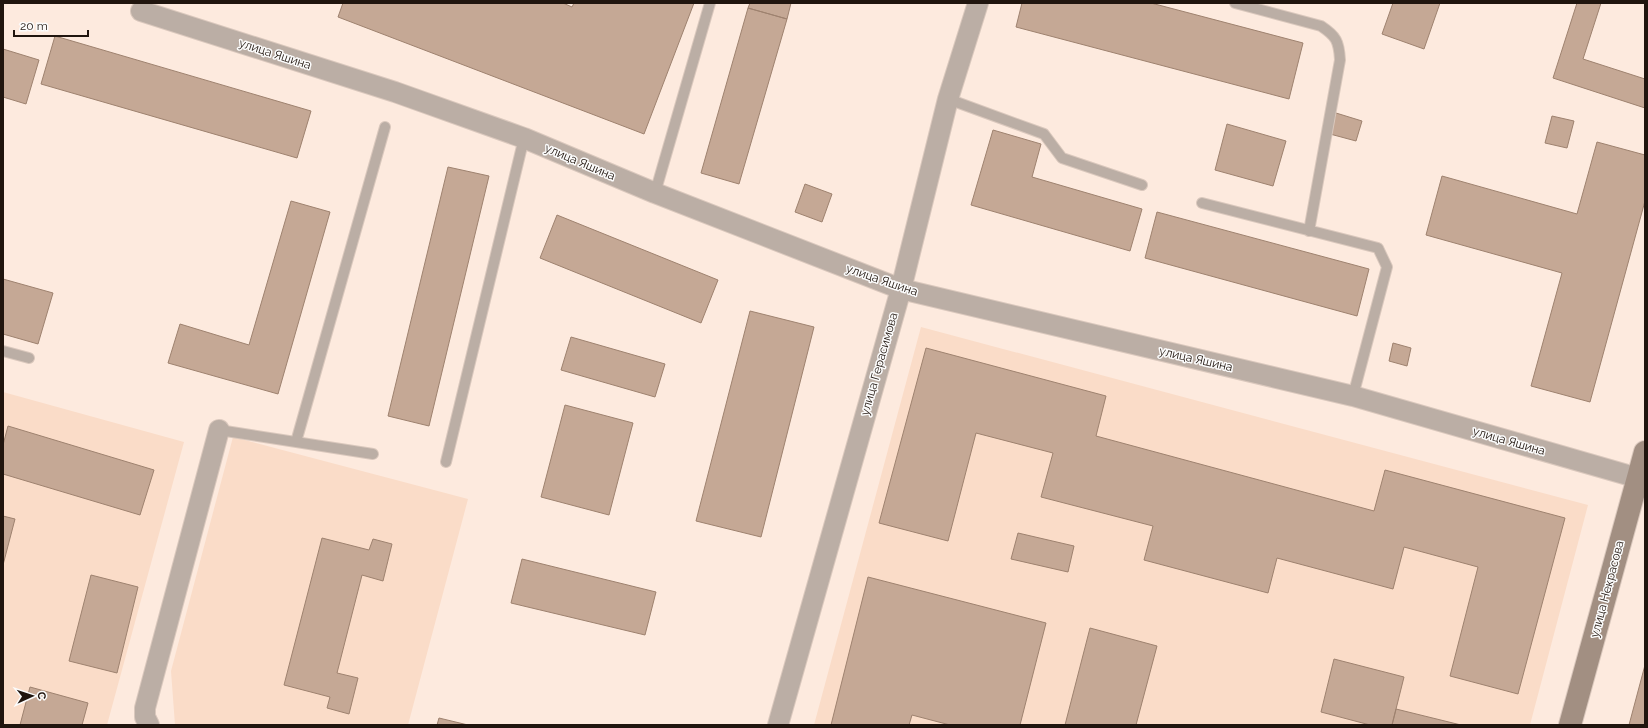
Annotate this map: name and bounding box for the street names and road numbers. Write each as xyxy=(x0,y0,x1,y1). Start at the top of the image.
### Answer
street label: улица Яшина xyxy=(237,36,313,72)
street label: улица Яшина xyxy=(543,141,617,183)
street label: улица Яшина xyxy=(844,261,920,299)
street label: улица Герасимова xyxy=(858,311,900,417)
street label: улица Яшина xyxy=(1158,344,1234,374)
street label: улица Яшина xyxy=(1471,424,1547,458)
street label: улица Некрасова xyxy=(1587,539,1627,639)

